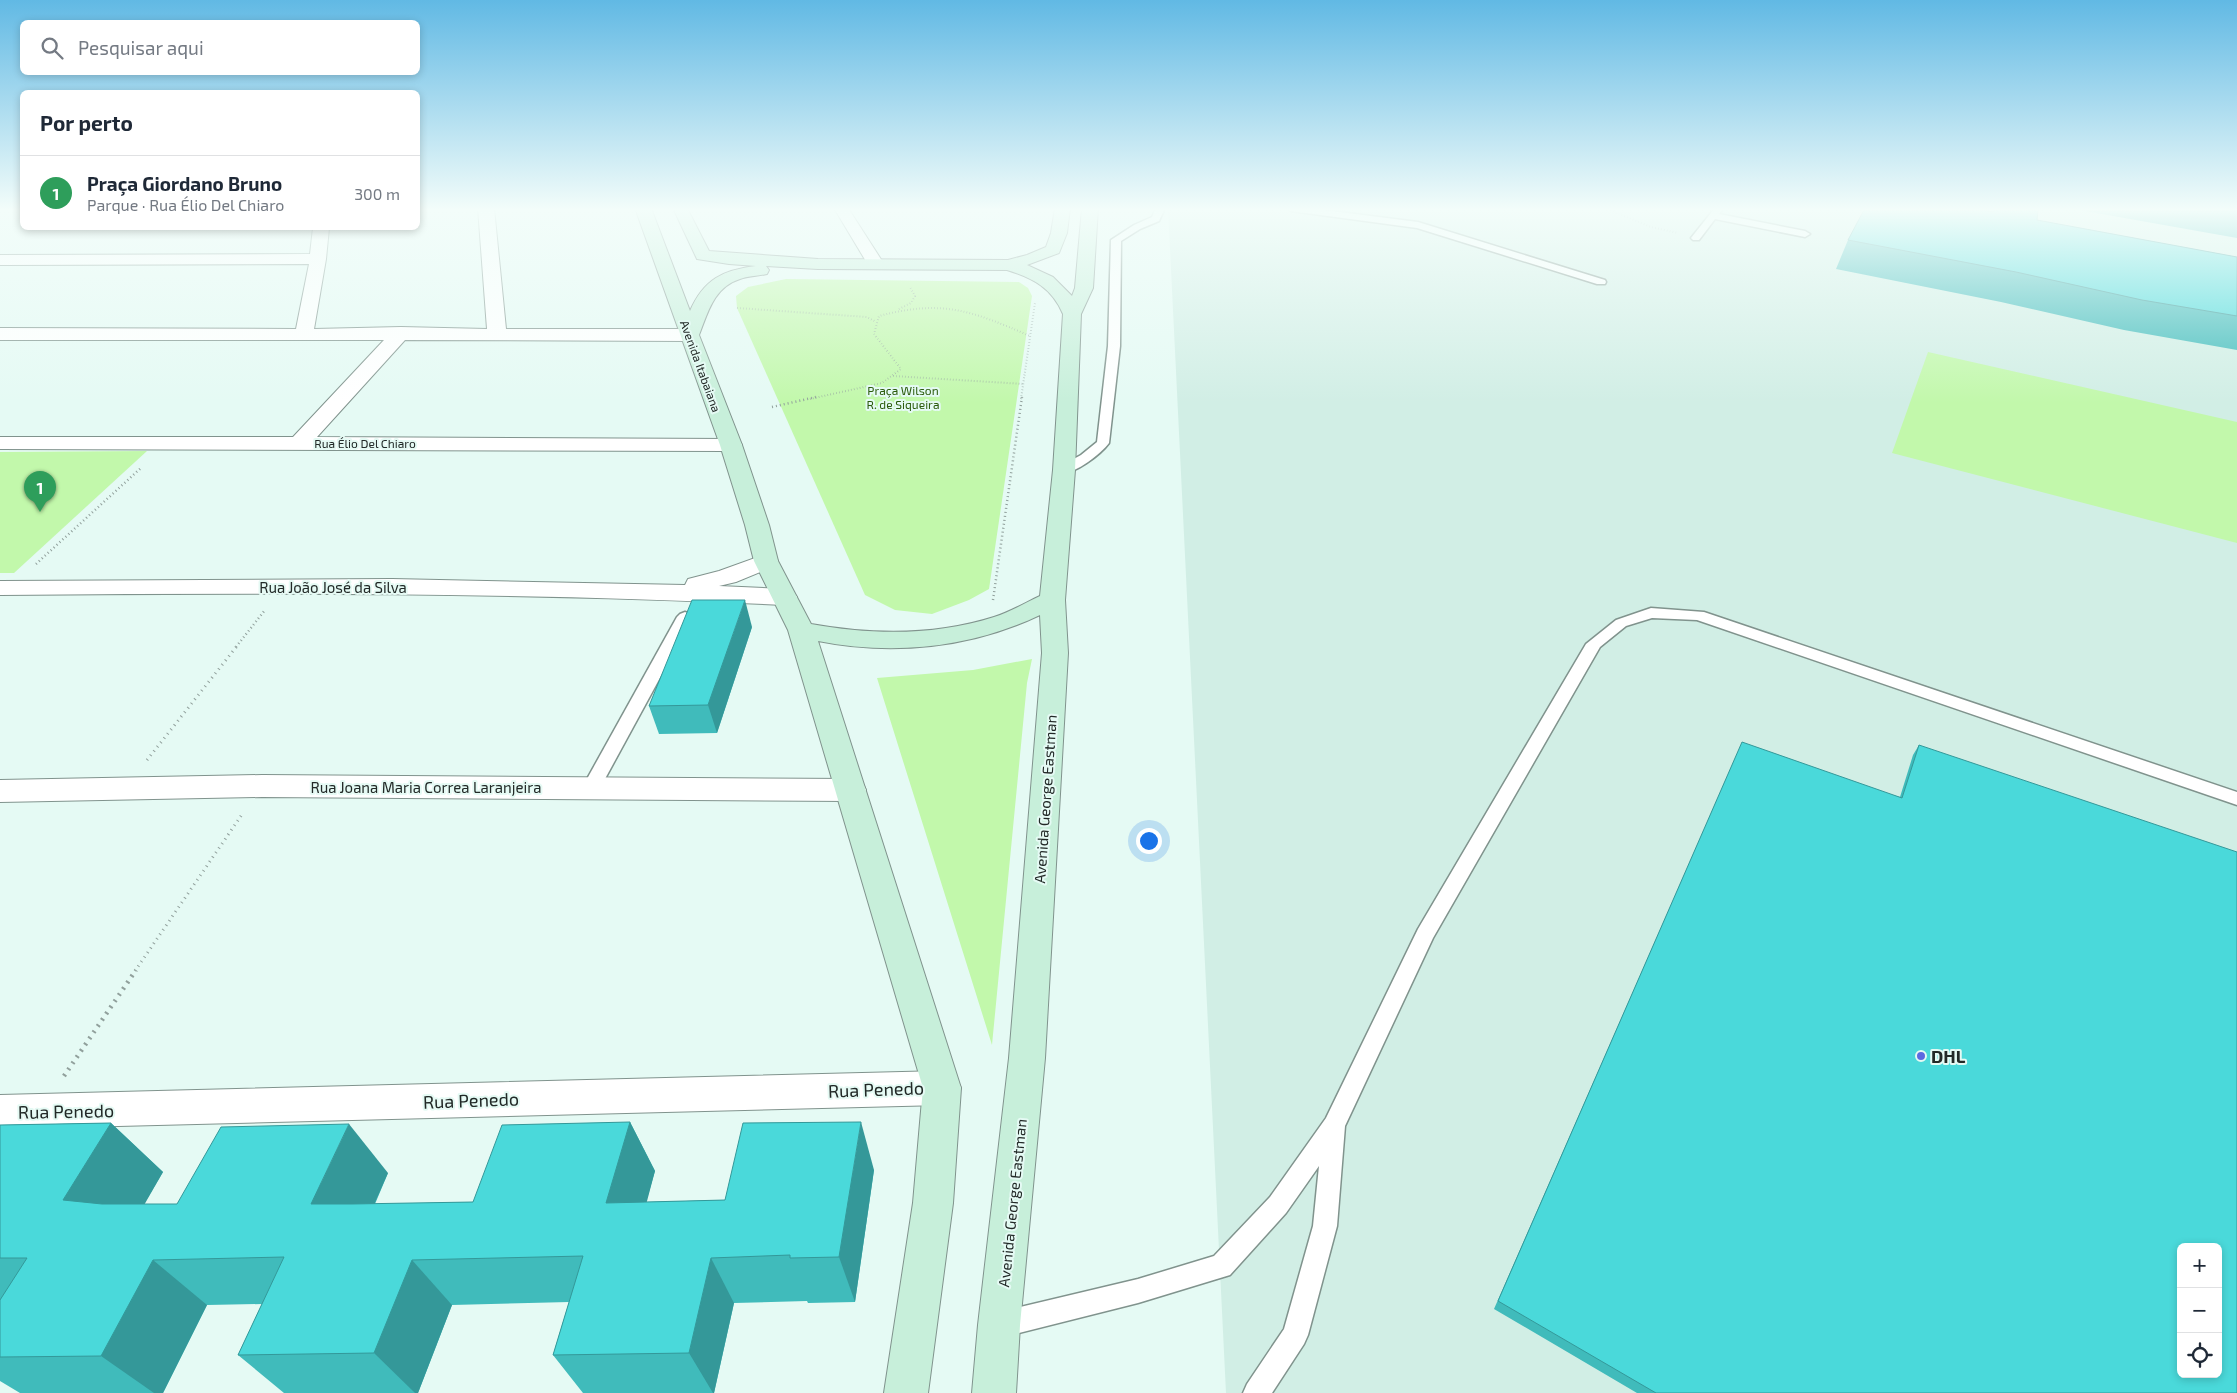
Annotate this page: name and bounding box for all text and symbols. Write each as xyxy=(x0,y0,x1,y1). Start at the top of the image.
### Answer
search box xyxy=(20,20,420,75)
icon: search xyxy=(38,34,66,62)
text: Pesquisar aqui xyxy=(78,36,204,59)
text: Por perto xyxy=(40,110,133,135)
text: Praça Giordano Bruno xyxy=(87,172,282,195)
text: 1 xyxy=(53,184,59,203)
text: 300 m xyxy=(354,184,400,203)
text: Parque · Rua Élio Del Chiaro xyxy=(87,195,284,214)
street label: Avenida Itabaiana xyxy=(678,318,724,414)
park label: Praça Wilson R. de Siqueira xyxy=(866,383,940,411)
street label: Rua Élio Del Chiaro xyxy=(314,436,416,450)
pin: 1 xyxy=(24,471,56,512)
street label: Rua João José da Silva xyxy=(259,578,407,596)
street label: Avenida George Eastman xyxy=(1030,714,1060,884)
street label: Rua Joana Maria Correa Laranjeira xyxy=(310,778,542,797)
your location xyxy=(1136,828,1162,854)
place label: DHL xyxy=(1931,1045,1966,1067)
marker: DHL xyxy=(1915,1050,1927,1062)
street label: Rua Penedo xyxy=(828,1076,924,1102)
street label: Rua Penedo xyxy=(423,1087,519,1113)
street label: Rua Penedo xyxy=(18,1099,114,1123)
street label: Avenida George Eastman xyxy=(994,1118,1030,1288)
map controls xyxy=(2177,1243,2222,1378)
button: + xyxy=(2177,1243,2222,1288)
button: − xyxy=(2177,1288,2222,1333)
button: locate xyxy=(2177,1333,2222,1378)

